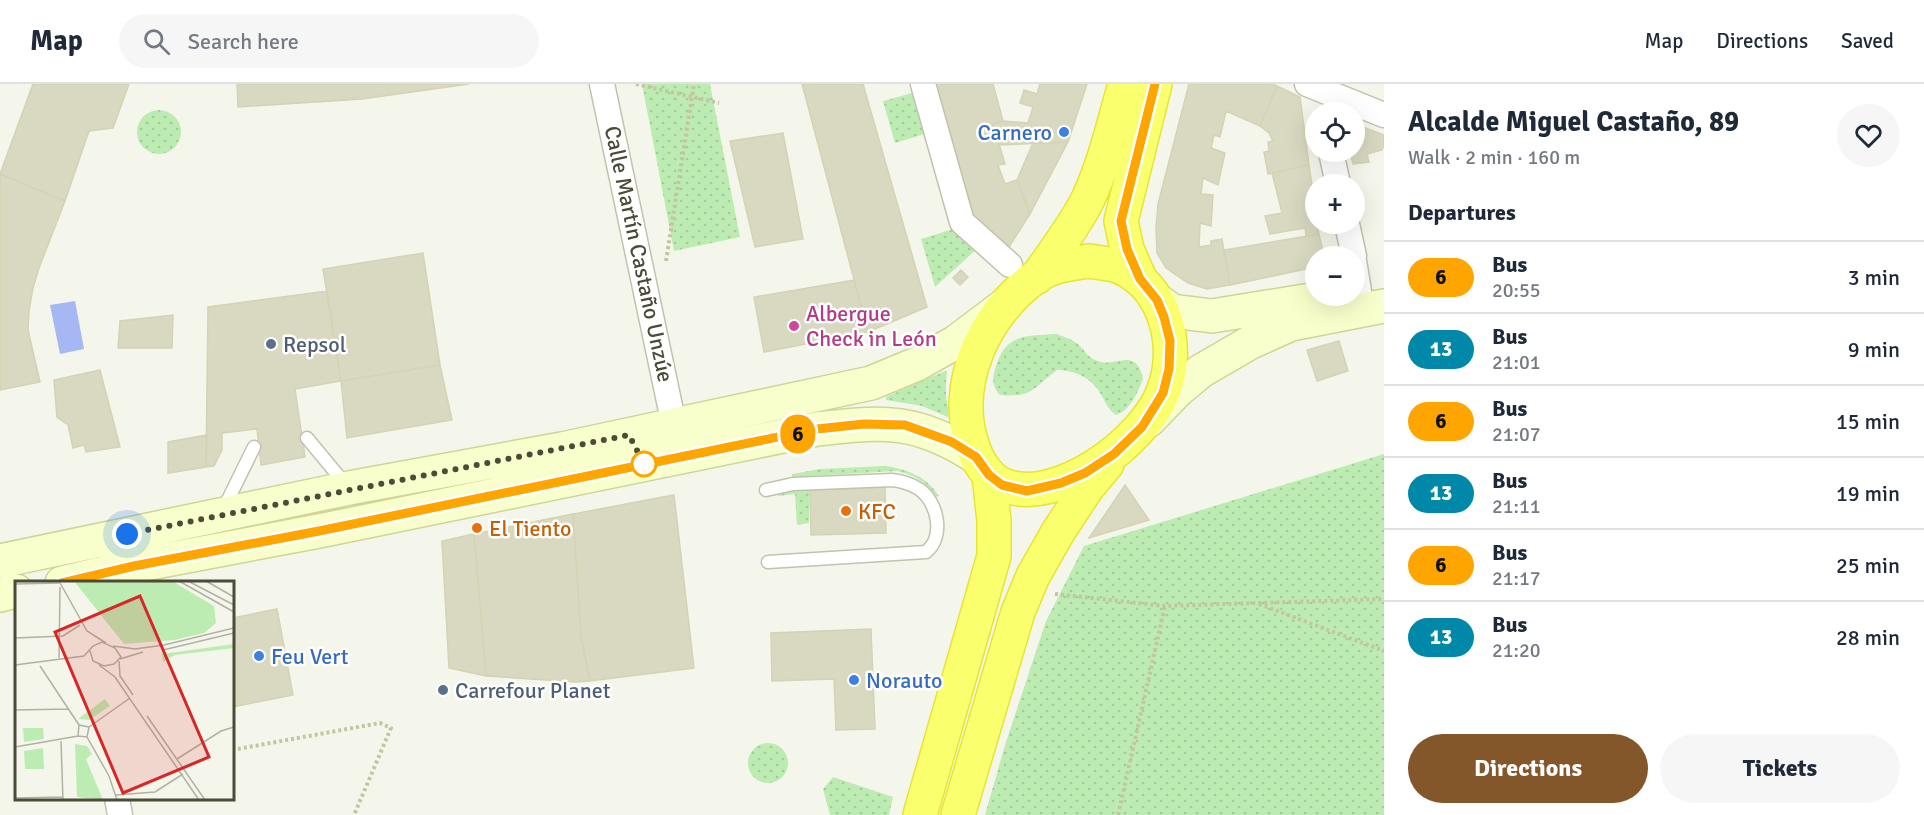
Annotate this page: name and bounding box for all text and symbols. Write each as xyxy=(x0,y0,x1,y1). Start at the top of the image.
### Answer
search box xyxy=(119,14,539,68)
text: Map xyxy=(30,24,83,58)
icon: search xyxy=(140,25,173,58)
text: Search here xyxy=(188,28,299,55)
text: Map xyxy=(1645,28,1683,54)
text: Directions xyxy=(1716,28,1808,54)
text: Saved xyxy=(1841,28,1894,54)
map controls xyxy=(1305,102,1365,306)
button: locate xyxy=(1305,102,1365,162)
button: heart xyxy=(1837,104,1900,167)
text: Alcalde Miguel Castaño, 89 xyxy=(1408,105,1739,139)
place label: Carnero xyxy=(977,119,1052,146)
street label: Calle Martín Castaño Unzúe xyxy=(599,123,679,385)
marker: Carnero xyxy=(1057,125,1071,139)
text: Walk · 2 min · 160 m xyxy=(1408,145,1580,170)
button: + xyxy=(1305,174,1365,234)
text: Departures xyxy=(1408,199,1516,226)
button: − xyxy=(1305,246,1365,306)
text: Bus xyxy=(1492,251,1527,278)
text: 6 xyxy=(1435,264,1447,290)
text: 3 min xyxy=(1848,264,1900,291)
text: 20:55 xyxy=(1492,278,1541,303)
place label: Albergue Check in León xyxy=(806,300,937,352)
marker: Albergue Check in León xyxy=(787,319,801,333)
text: Bus xyxy=(1492,323,1527,350)
place label: Repsol xyxy=(283,331,346,358)
text: 13 xyxy=(1430,336,1452,362)
text: 9 min xyxy=(1848,336,1900,363)
marker: Repsol xyxy=(264,337,278,351)
text: 21:01 xyxy=(1492,350,1541,375)
text: Bus xyxy=(1492,395,1527,422)
text: 6 xyxy=(1435,408,1447,434)
text: 15 min xyxy=(1836,408,1900,435)
line badge: 6 xyxy=(778,414,818,454)
text: 6 xyxy=(792,421,804,447)
text: 21:07 xyxy=(1492,422,1541,447)
unlabelled marker xyxy=(631,451,657,477)
text: Bus xyxy=(1492,467,1527,494)
text: 13 xyxy=(1430,480,1452,506)
text: 19 min xyxy=(1836,480,1900,507)
text: 21:11 xyxy=(1492,494,1541,519)
place label: KFC xyxy=(858,498,896,525)
marker: KFC xyxy=(839,504,853,518)
place label: El Tiento xyxy=(489,515,572,542)
your location xyxy=(112,519,142,549)
marker: El Tiento xyxy=(470,521,484,535)
text: Bus xyxy=(1492,539,1527,566)
text: 6 xyxy=(1435,552,1447,578)
text: 25 min xyxy=(1836,552,1900,579)
text: 21:17 xyxy=(1492,566,1541,591)
inset map xyxy=(15,581,234,800)
text: Bus xyxy=(1492,611,1527,638)
text: 13 xyxy=(1430,624,1452,650)
text: 28 min xyxy=(1836,624,1900,651)
text: 21:20 xyxy=(1492,638,1541,663)
place label: Feu Vert xyxy=(271,643,349,670)
marker: Feu Vert xyxy=(252,649,266,663)
place label: Norauto xyxy=(866,667,942,694)
marker: Norauto xyxy=(847,673,861,687)
place label: Carrefour Planet xyxy=(455,677,611,704)
marker: Carrefour Planet xyxy=(436,683,450,697)
button: Directions xyxy=(1408,734,1648,803)
button: Tickets xyxy=(1660,734,1900,803)

